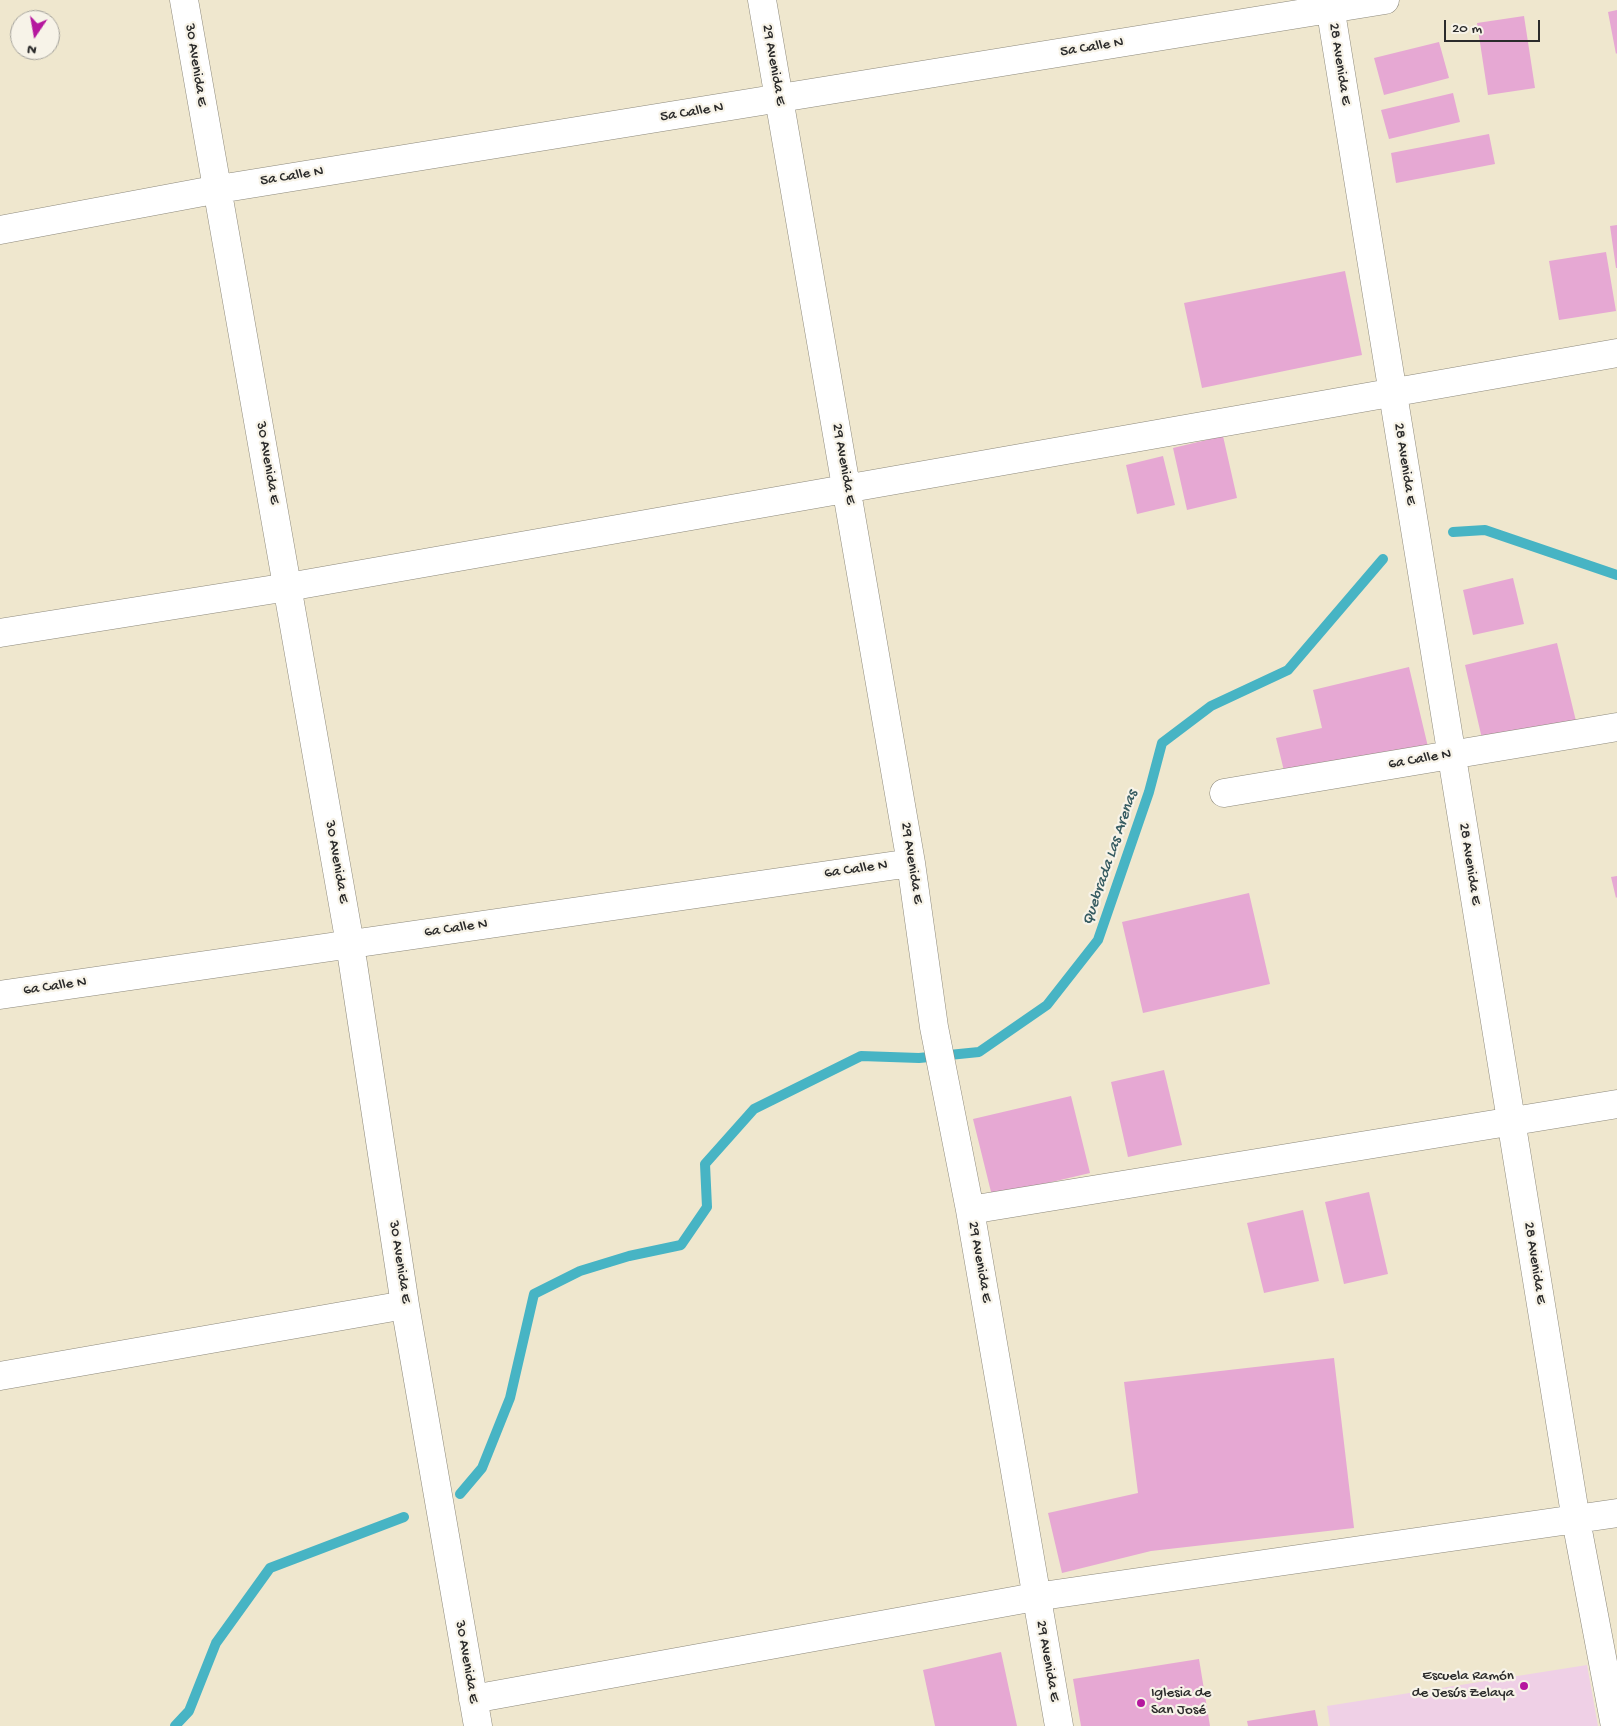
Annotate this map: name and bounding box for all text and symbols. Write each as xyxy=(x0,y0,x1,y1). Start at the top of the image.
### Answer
north arrow xyxy=(10,10,60,60)
scale bar xyxy=(1447,10,1543,42)
text: 20 m xyxy=(1452,20,1482,38)
street label: 30 Avenida E xyxy=(180,22,210,108)
street label: 28 Avenida E xyxy=(1324,22,1354,106)
street label: 29 Avenida E xyxy=(757,23,789,107)
street label: 5a Calle N xyxy=(1059,34,1125,62)
text: N xyxy=(26,40,38,58)
street label: 5a Calle N xyxy=(659,99,725,127)
street label: 5a Calle N xyxy=(259,163,325,191)
street label: 30 Avenida E xyxy=(251,420,283,506)
street label: 29 Avenida E xyxy=(827,422,859,506)
street label: 28 Avenida E xyxy=(1389,422,1419,506)
street label: 6a Calle N xyxy=(1387,746,1453,774)
water label: Quebrada Las Arenas xyxy=(1079,788,1143,928)
street label: 30 Avenida E xyxy=(320,819,352,905)
street label: 29 Avenida E xyxy=(896,821,926,905)
street label: 28 Avenida E xyxy=(1454,822,1484,906)
street label: 6a Calle N xyxy=(823,857,889,883)
street label: 6a Calle N xyxy=(423,916,489,942)
street label: 6a Calle N xyxy=(22,974,88,1000)
street label: 30 Avenida E xyxy=(384,1219,414,1305)
street label: 29 Avenida E xyxy=(963,1220,995,1304)
street label: 28 Avenida E xyxy=(1519,1221,1549,1305)
street label: 30 Avenida E xyxy=(450,1619,482,1705)
street label: 29 Avenida E xyxy=(1031,1619,1063,1703)
place label: Escuela Ramón de Jesús Zelaya xyxy=(1412,1668,1514,1703)
marker: Escuela Ramón de Jesús Zelaya xyxy=(1518,1680,1530,1692)
place label: Iglesia de San José xyxy=(1151,1685,1211,1720)
marker: Iglesia de San José xyxy=(1135,1697,1147,1709)

